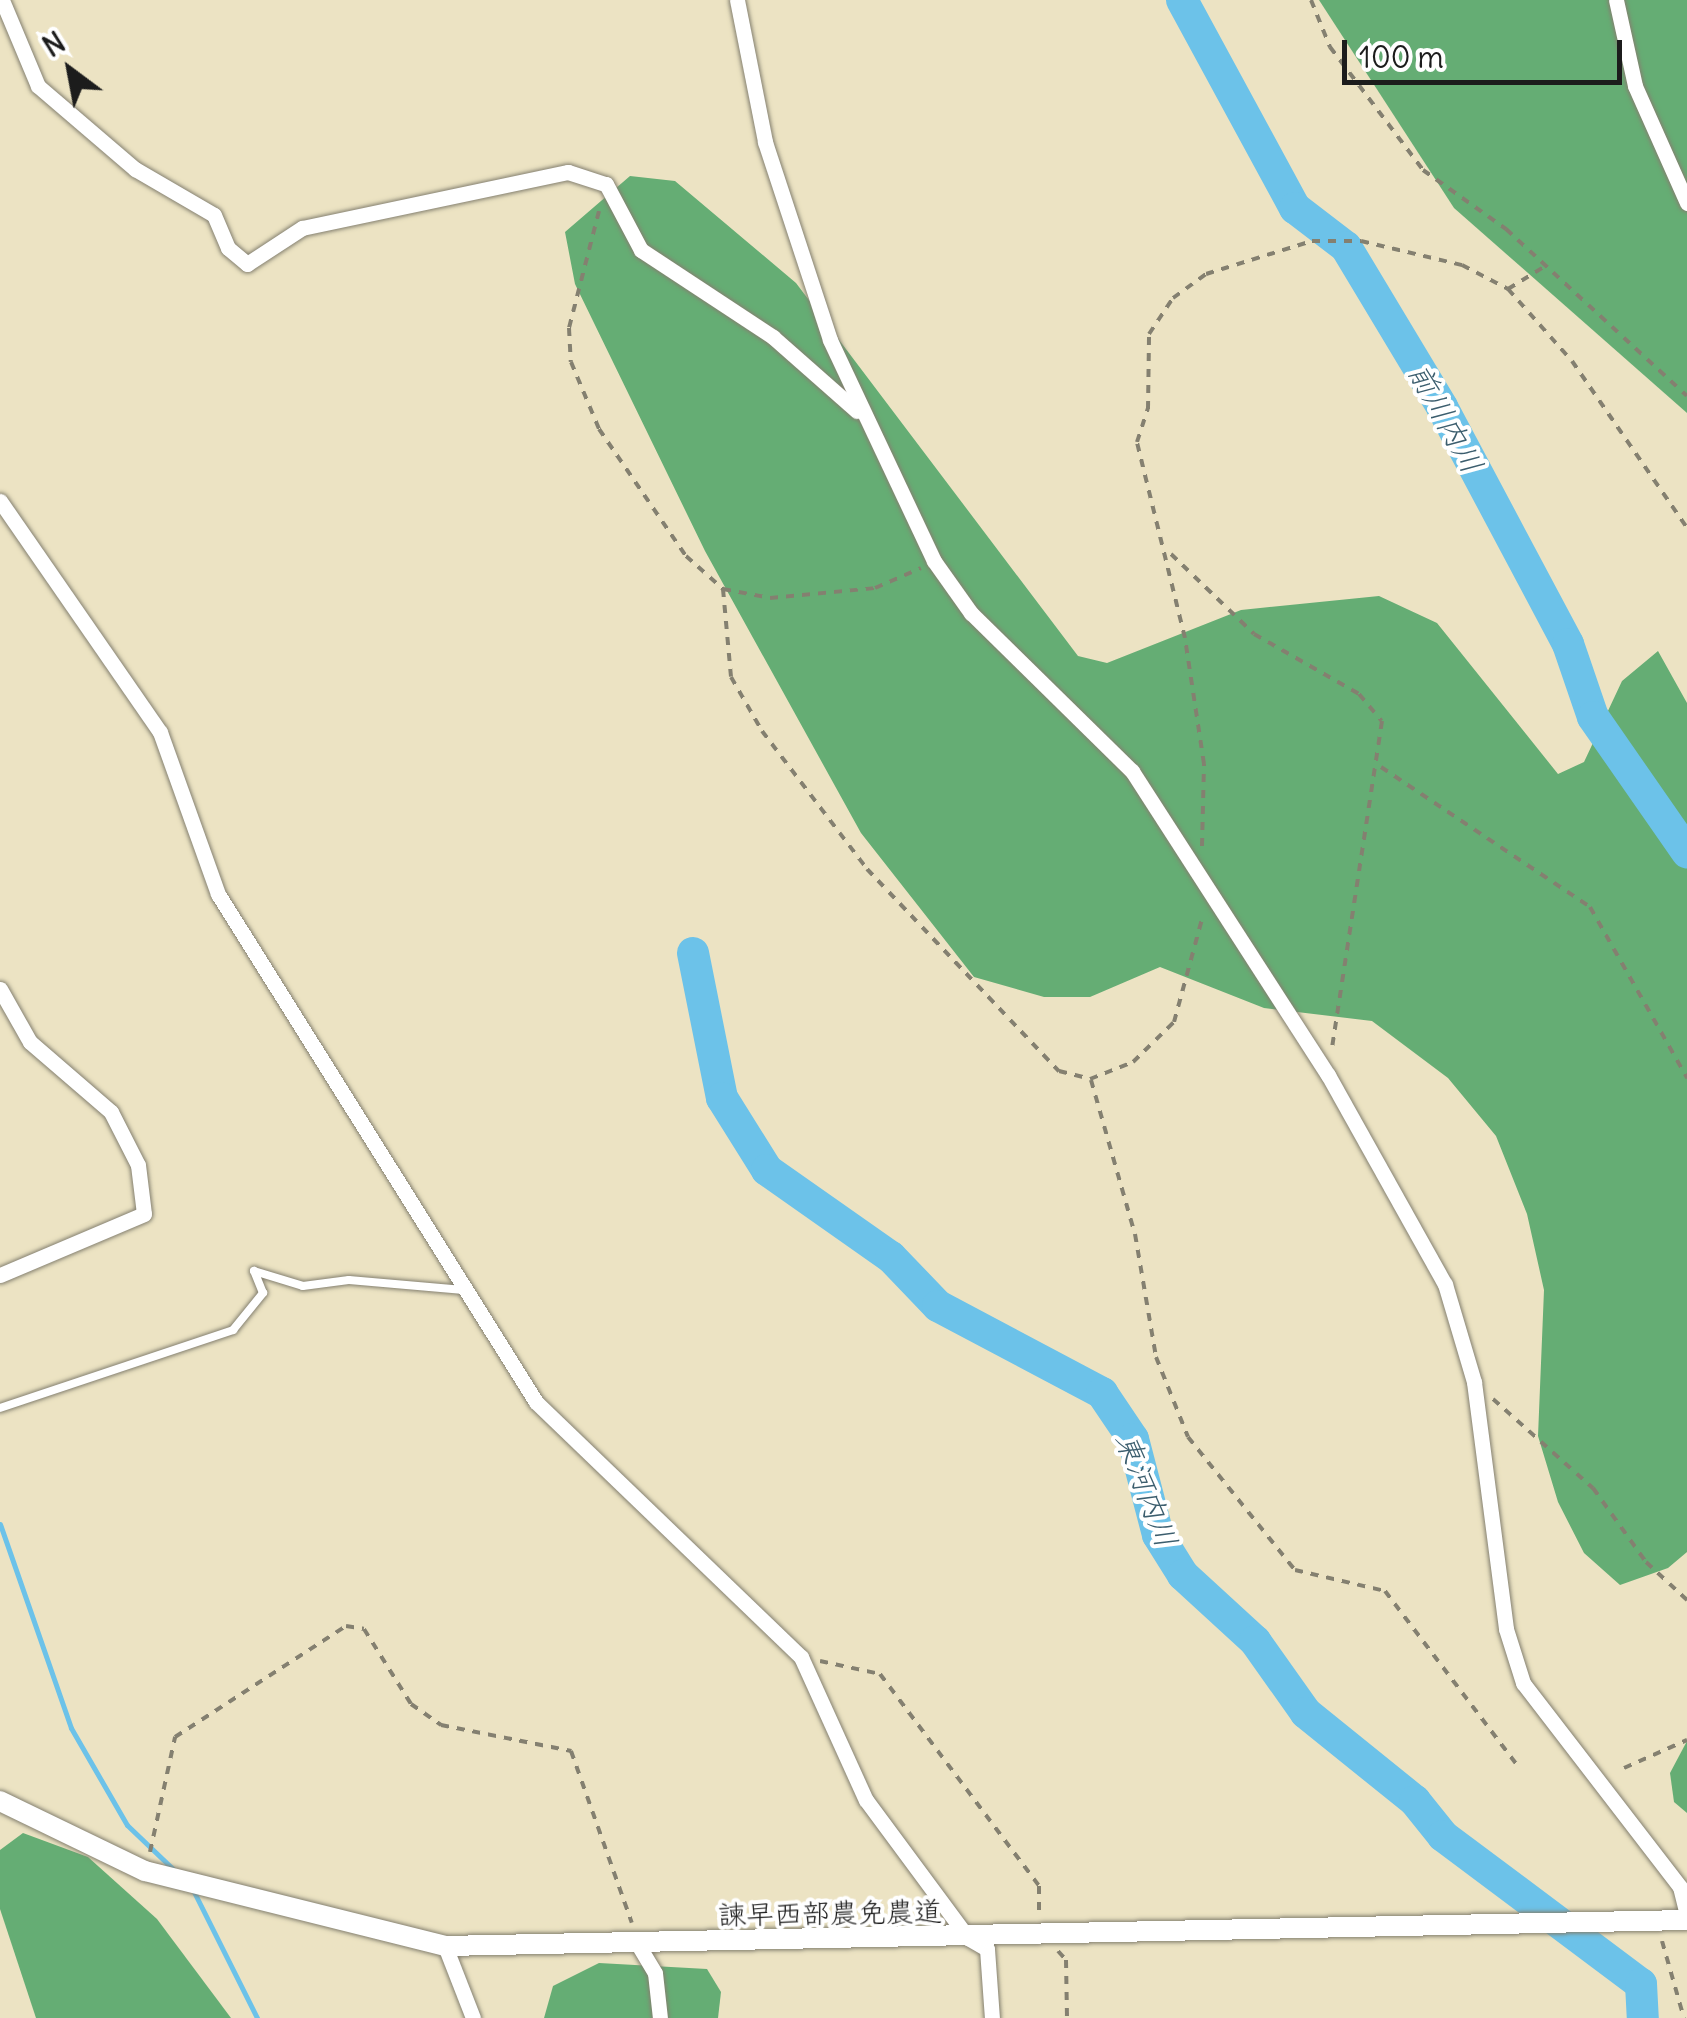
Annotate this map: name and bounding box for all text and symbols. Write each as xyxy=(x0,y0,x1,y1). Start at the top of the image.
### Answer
north arrow xyxy=(20,20,120,120)
scale bar xyxy=(1347,20,1627,82)
text: N xyxy=(36,24,72,65)
text: 100 m xyxy=(1359,38,1444,76)
water label: 前川内川 xyxy=(1401,357,1491,479)
water label: 東河内川 xyxy=(1109,1428,1185,1552)
street label: 諫早西部農免農道 xyxy=(718,1894,942,1932)

